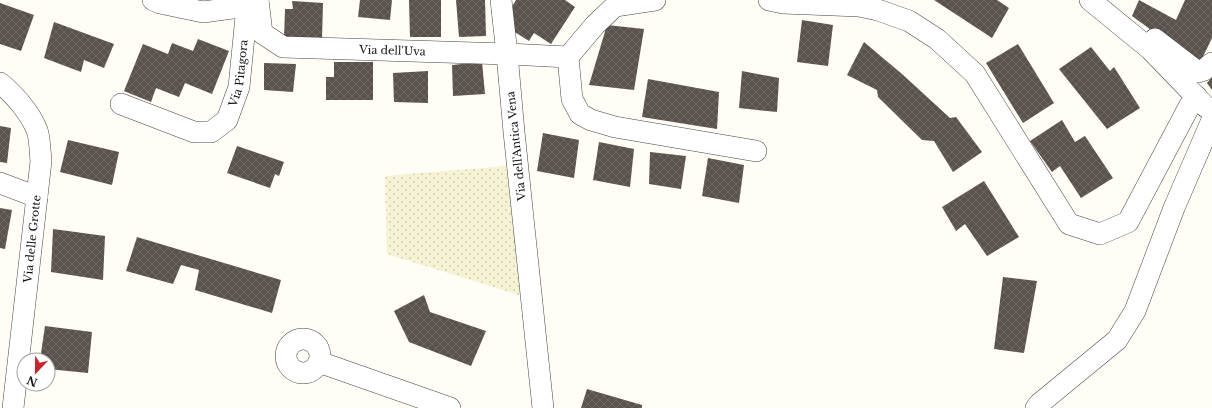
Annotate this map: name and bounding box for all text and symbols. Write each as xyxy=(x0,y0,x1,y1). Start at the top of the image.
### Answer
street label: Via Pitagora xyxy=(225,38,251,109)
street label: Via dell'Uva xyxy=(358,42,427,58)
street label: Via dell'Antica Vena xyxy=(503,90,529,202)
street label: Via delle Grotte xyxy=(20,194,44,285)
north arrow xyxy=(16,352,56,392)
text: N xyxy=(24,373,40,390)

